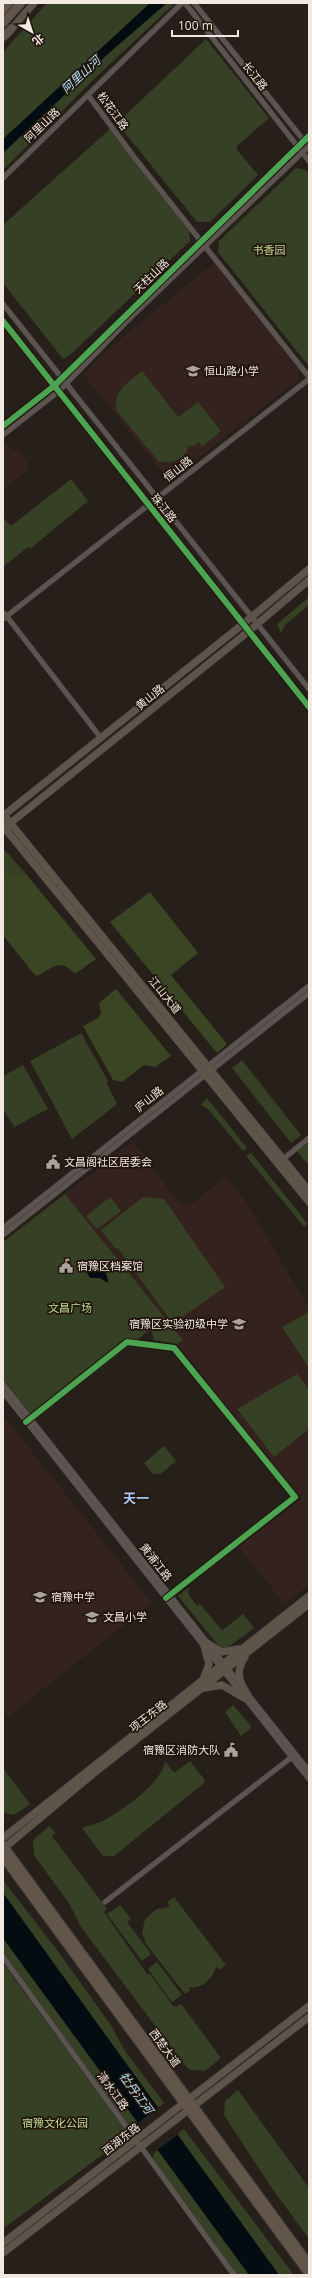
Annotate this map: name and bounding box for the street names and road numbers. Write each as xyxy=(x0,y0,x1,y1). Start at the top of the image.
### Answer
street label: 长江路 xyxy=(239,58,271,93)
street label: 松花江路 xyxy=(94,88,132,133)
street label: 阿里山路 xyxy=(21,104,63,145)
street label: 天柱山路 xyxy=(130,255,172,296)
street label: 恒山路 xyxy=(160,453,195,485)
street label: 珠江路 xyxy=(148,490,181,525)
street label: 黄山路 xyxy=(132,680,167,713)
street label: 江山大道 xyxy=(146,973,185,1017)
street label: 庐山路 xyxy=(131,1082,166,1115)
street label: 黄浦江路 xyxy=(137,1540,176,1584)
street label: 项王东路 xyxy=(126,1696,170,1735)
street label: 西楚大道 xyxy=(146,2025,184,2070)
street label: 清水江路 xyxy=(94,2068,132,2113)
street label: 西湖东路 xyxy=(99,2119,143,2158)

